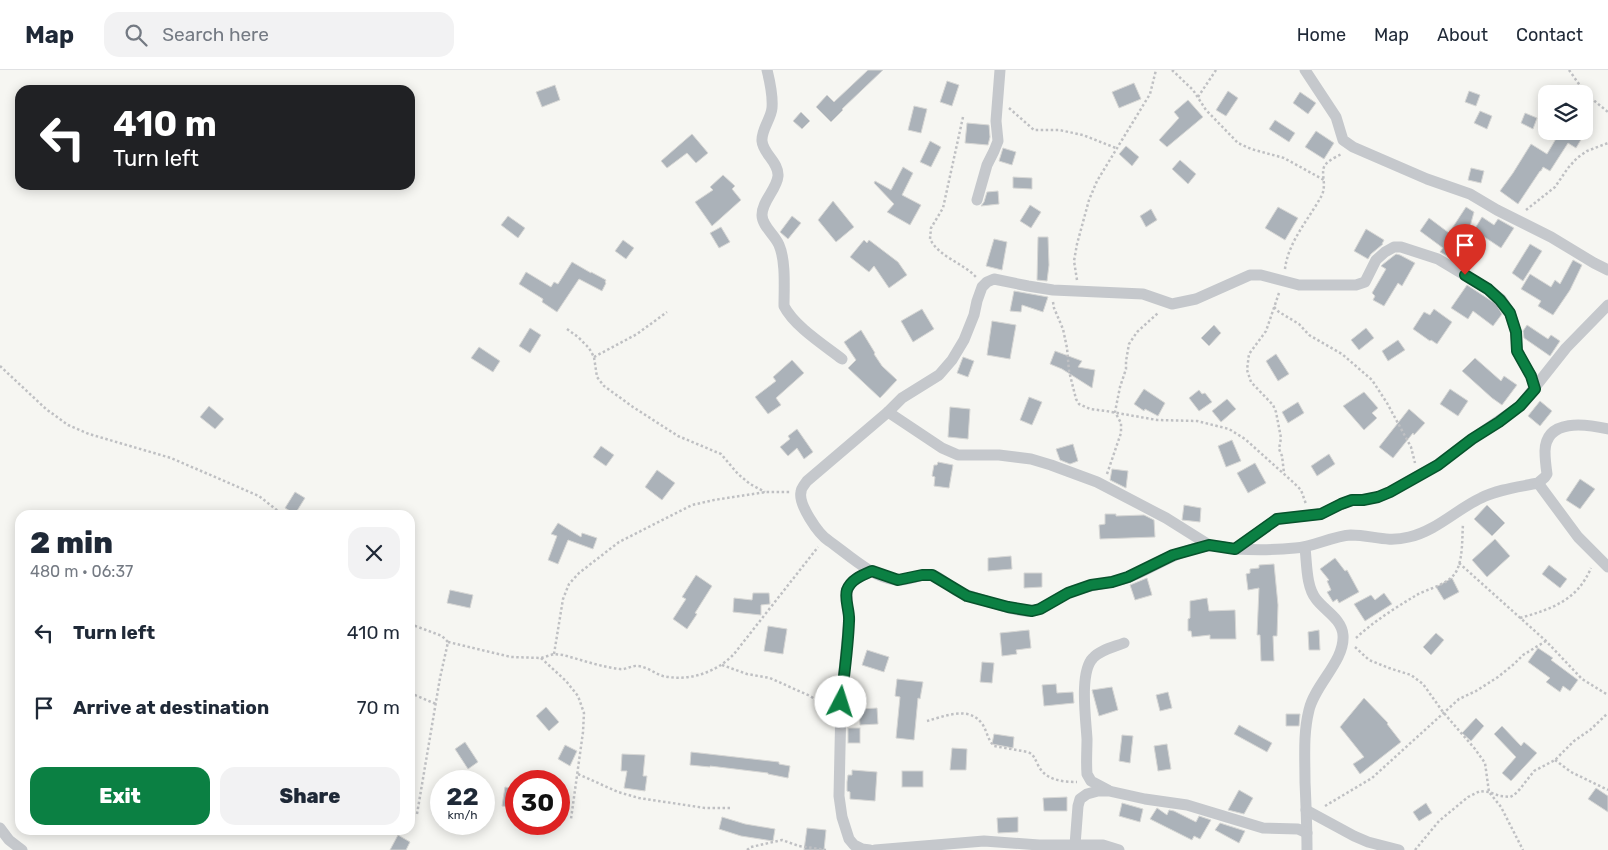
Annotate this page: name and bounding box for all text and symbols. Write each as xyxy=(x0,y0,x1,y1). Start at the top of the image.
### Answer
search box xyxy=(104,12,454,57)
text: Map xyxy=(25,21,74,49)
icon: search xyxy=(122,21,150,49)
text: Search here xyxy=(162,23,269,46)
text: Home xyxy=(1297,24,1346,46)
text: Map xyxy=(1374,24,1409,46)
text: About xyxy=(1437,24,1488,46)
text: Contact xyxy=(1516,24,1583,46)
map controls xyxy=(1538,85,1593,140)
button: layers xyxy=(1538,85,1593,140)
text: 410 m xyxy=(113,103,217,145)
icon: left xyxy=(30,105,95,170)
text: Turn left xyxy=(113,145,199,172)
pin xyxy=(1444,224,1486,275)
icon: arrive xyxy=(1451,231,1479,259)
text: 2 min xyxy=(30,525,113,561)
button: close xyxy=(348,527,400,579)
text: 480 m · 06:37 xyxy=(30,562,133,581)
icon: left xyxy=(30,619,58,647)
text: Turn left xyxy=(73,621,155,644)
text: 410 m xyxy=(347,621,400,644)
position arrow xyxy=(814,675,866,727)
icon: arrive xyxy=(30,694,58,722)
text: Arrive at destination xyxy=(73,696,269,719)
text: 70 m xyxy=(357,696,400,719)
button: Exit xyxy=(30,767,210,825)
button: Share xyxy=(220,767,400,825)
speed limit sign: 30 xyxy=(505,770,570,835)
text: 22 xyxy=(446,782,479,811)
text: km/h xyxy=(448,808,477,822)

